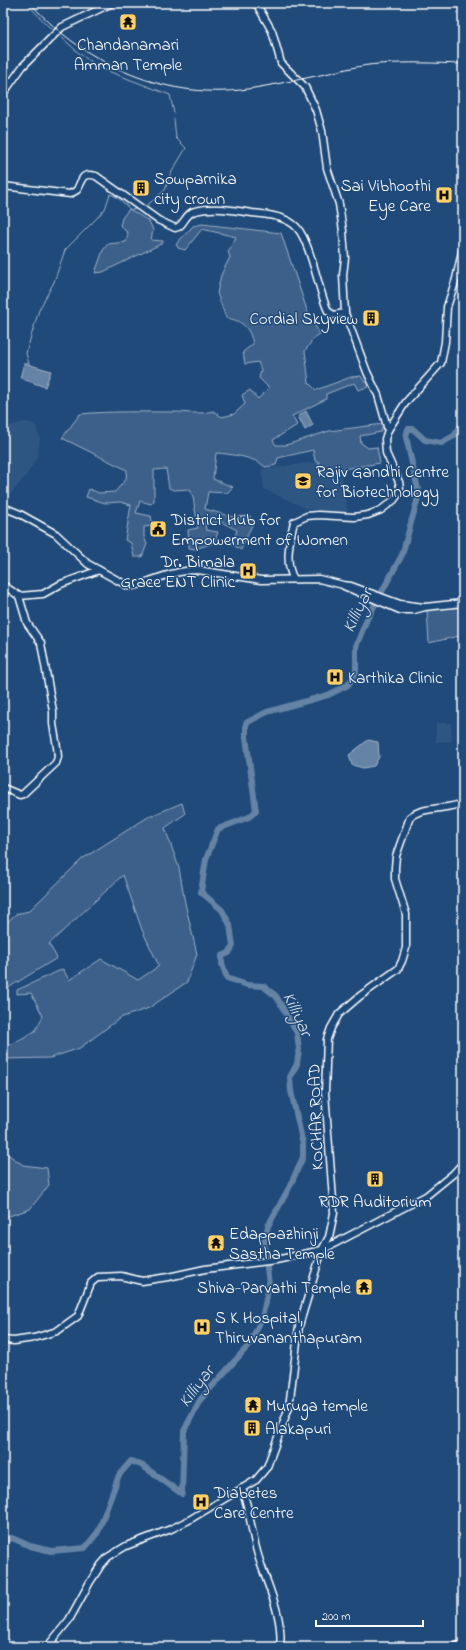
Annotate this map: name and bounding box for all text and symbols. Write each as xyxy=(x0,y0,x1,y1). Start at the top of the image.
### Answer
temple icon: Chandanamari Amman Temple xyxy=(118,12,138,32)
place label: Chandanamari Amman Temple xyxy=(74,33,183,78)
place label: Sowparnika city crown xyxy=(154,167,237,213)
place label: Sai Vibhoothi Eye Care xyxy=(341,174,431,220)
building icon: Sowparnika city crown xyxy=(131,178,151,198)
hospital icon: Sai Vibhoothi Eye Care xyxy=(434,185,454,205)
place label: Cordial Skyview xyxy=(249,307,358,333)
building icon: Cordial Skyview xyxy=(361,308,381,328)
place label: Rajiv Gandhi Centre for Biotechnology xyxy=(316,460,449,507)
school or university icon: Rajiv Gandhi Centre for Biotechnology xyxy=(293,471,313,491)
place label: District Hub for Empowerment of Women xyxy=(170,508,348,553)
public building icon: District Hub for Empowerment of Women xyxy=(148,519,168,539)
place label: Dr. Bimala Grace ENT Clinic xyxy=(120,550,235,595)
hospital icon: Dr. Bimala Grace ENT Clinic xyxy=(238,561,258,581)
water label: Killiyar xyxy=(337,582,382,638)
place label: Karthika Clinic xyxy=(348,666,443,691)
hospital icon: Karthika Clinic xyxy=(325,667,345,687)
water label: Killiyar xyxy=(275,988,319,1044)
street label: KOCHAR ROAD xyxy=(302,1063,331,1171)
building icon: RDR Auditorium xyxy=(365,1169,385,1189)
place label: RDR Auditorium xyxy=(318,1190,432,1215)
place label: Edappazhinji Sastha Temple xyxy=(229,1222,335,1267)
temple icon: Edappazhinji Sastha Temple xyxy=(206,1233,226,1253)
place label: Shiva-Parvathi Temple xyxy=(197,1276,351,1301)
temple icon: Shiva-Parvathi Temple xyxy=(354,1277,374,1297)
place label: S K Hospital, Thiruvananthapuram xyxy=(215,1306,362,1351)
hospital icon: S K Hospital, Thiruvananthapuram xyxy=(192,1317,212,1337)
water label: Killiyar xyxy=(173,1359,223,1414)
place label: Muruga temple xyxy=(266,1394,368,1421)
temple icon: Muruga temple xyxy=(243,1395,263,1415)
place label: Alakapuri xyxy=(265,1417,331,1442)
building icon: Alakapuri xyxy=(242,1418,262,1438)
place label: Diabetes Care Centre xyxy=(213,1481,294,1526)
hospital icon: Diabetes Care Centre xyxy=(191,1492,211,1512)
scale bar xyxy=(316,1602,423,1628)
text: 200 m xyxy=(322,1608,351,1626)

